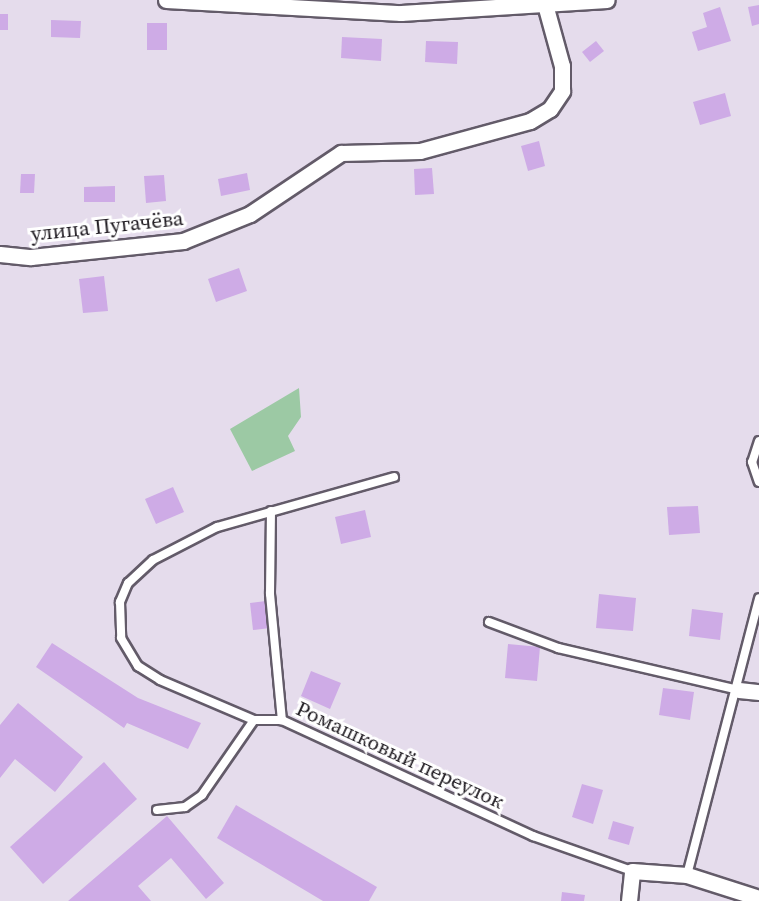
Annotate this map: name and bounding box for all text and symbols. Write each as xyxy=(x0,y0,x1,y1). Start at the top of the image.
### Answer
street label: улица Пугачёва xyxy=(29,205,185,247)
street label: Ромашковый переулок xyxy=(292,696,508,814)

